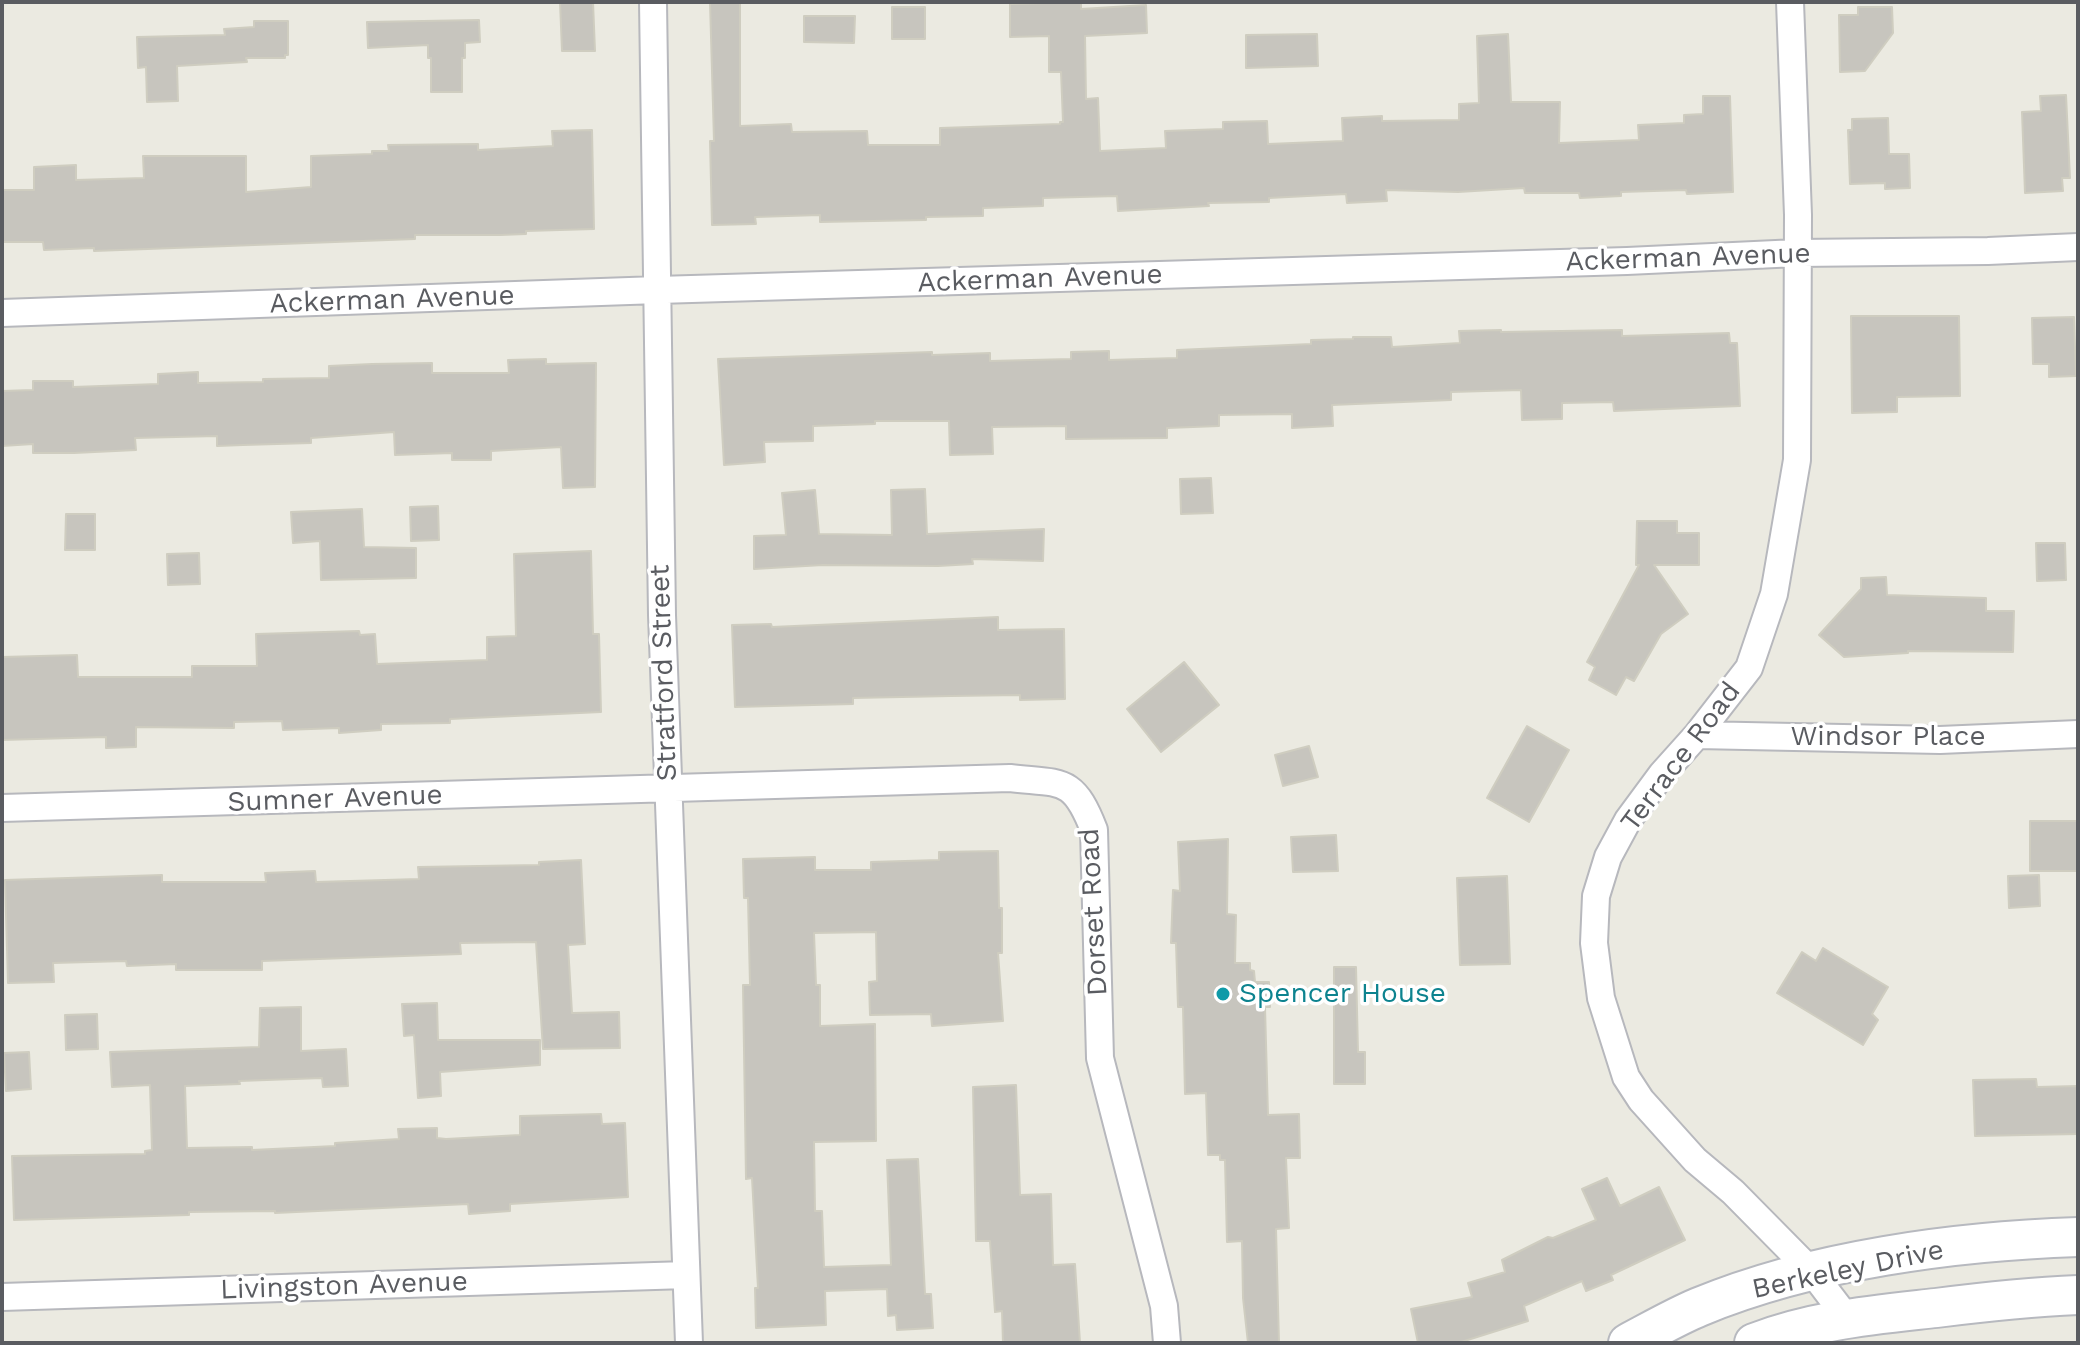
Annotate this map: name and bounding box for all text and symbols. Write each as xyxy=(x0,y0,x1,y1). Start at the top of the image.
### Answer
street label: Ackerman Avenue xyxy=(1565,237,1811,279)
street label: Ackerman Avenue xyxy=(917,258,1163,300)
street label: Ackerman Avenue xyxy=(269,279,515,321)
street label: Stratford Street xyxy=(643,564,685,782)
street label: Terrace Road xyxy=(1614,676,1748,838)
street label: Windsor Place xyxy=(1790,720,1986,754)
street label: Sumner Avenue xyxy=(227,778,443,820)
street label: Dorset Road xyxy=(1073,827,1115,997)
place label: Spencer House xyxy=(1239,977,1446,1011)
marker: Spencer House xyxy=(1214,985,1232,1003)
street label: Berkeley Drive xyxy=(1749,1233,1947,1307)
street label: Livingston Avenue xyxy=(220,1265,468,1307)

